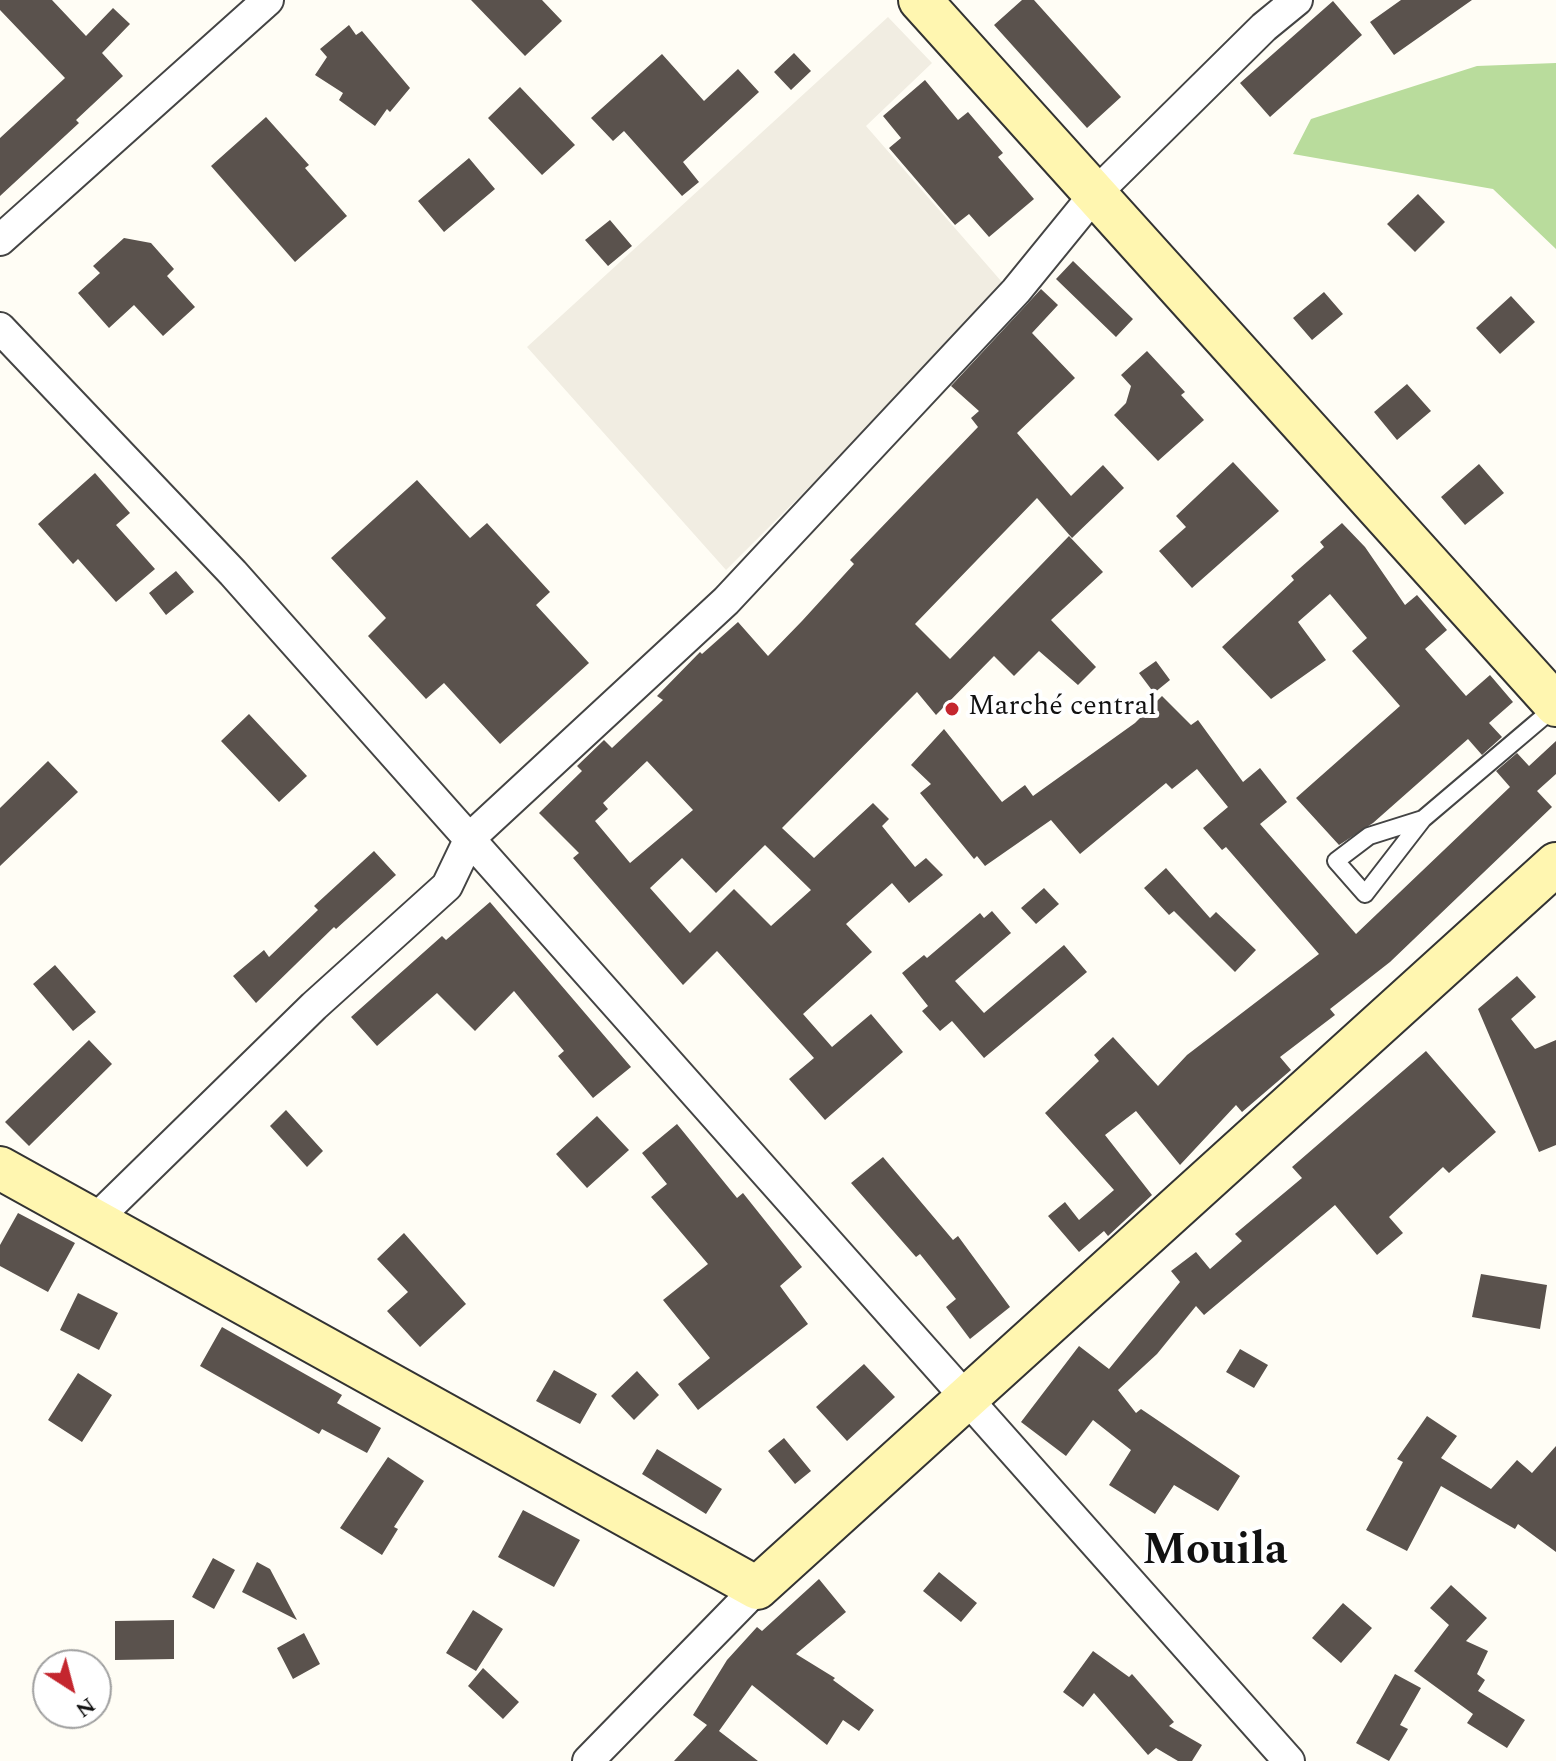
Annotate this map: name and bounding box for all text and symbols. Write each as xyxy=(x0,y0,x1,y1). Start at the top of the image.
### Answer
place label: Marché central xyxy=(968,692,1157,726)
marker: Marché central xyxy=(943,700,961,718)
district label: Mouila xyxy=(1142,1528,1288,1580)
north arrow xyxy=(32,1649,112,1729)
text: N xyxy=(68,1689,102,1726)

